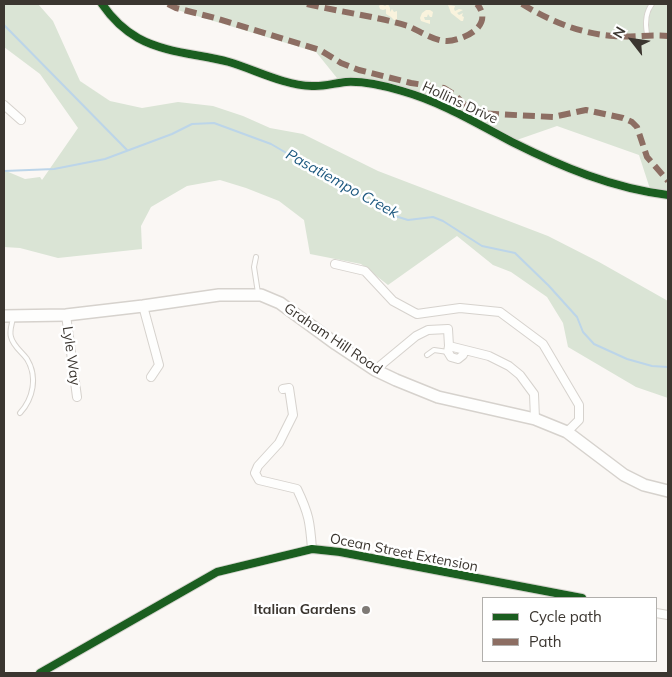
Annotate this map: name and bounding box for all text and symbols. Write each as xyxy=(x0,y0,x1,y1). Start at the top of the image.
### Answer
north arrow xyxy=(607,15,657,65)
text: N xyxy=(609,23,629,42)
street label: Hollins Drive xyxy=(420,78,500,128)
water label: Pasatiempo Creek xyxy=(282,146,402,222)
street label: Graham Hill Road xyxy=(281,300,385,378)
street label: Lyle Way xyxy=(59,325,83,387)
street label: Ocean Street Extension xyxy=(328,530,480,576)
legend xyxy=(482,597,657,662)
place label: Italian Gardens xyxy=(254,602,356,618)
marker: Italian Gardens xyxy=(360,604,372,616)
text: Cycle path xyxy=(529,607,602,626)
text: Path xyxy=(529,632,561,651)

